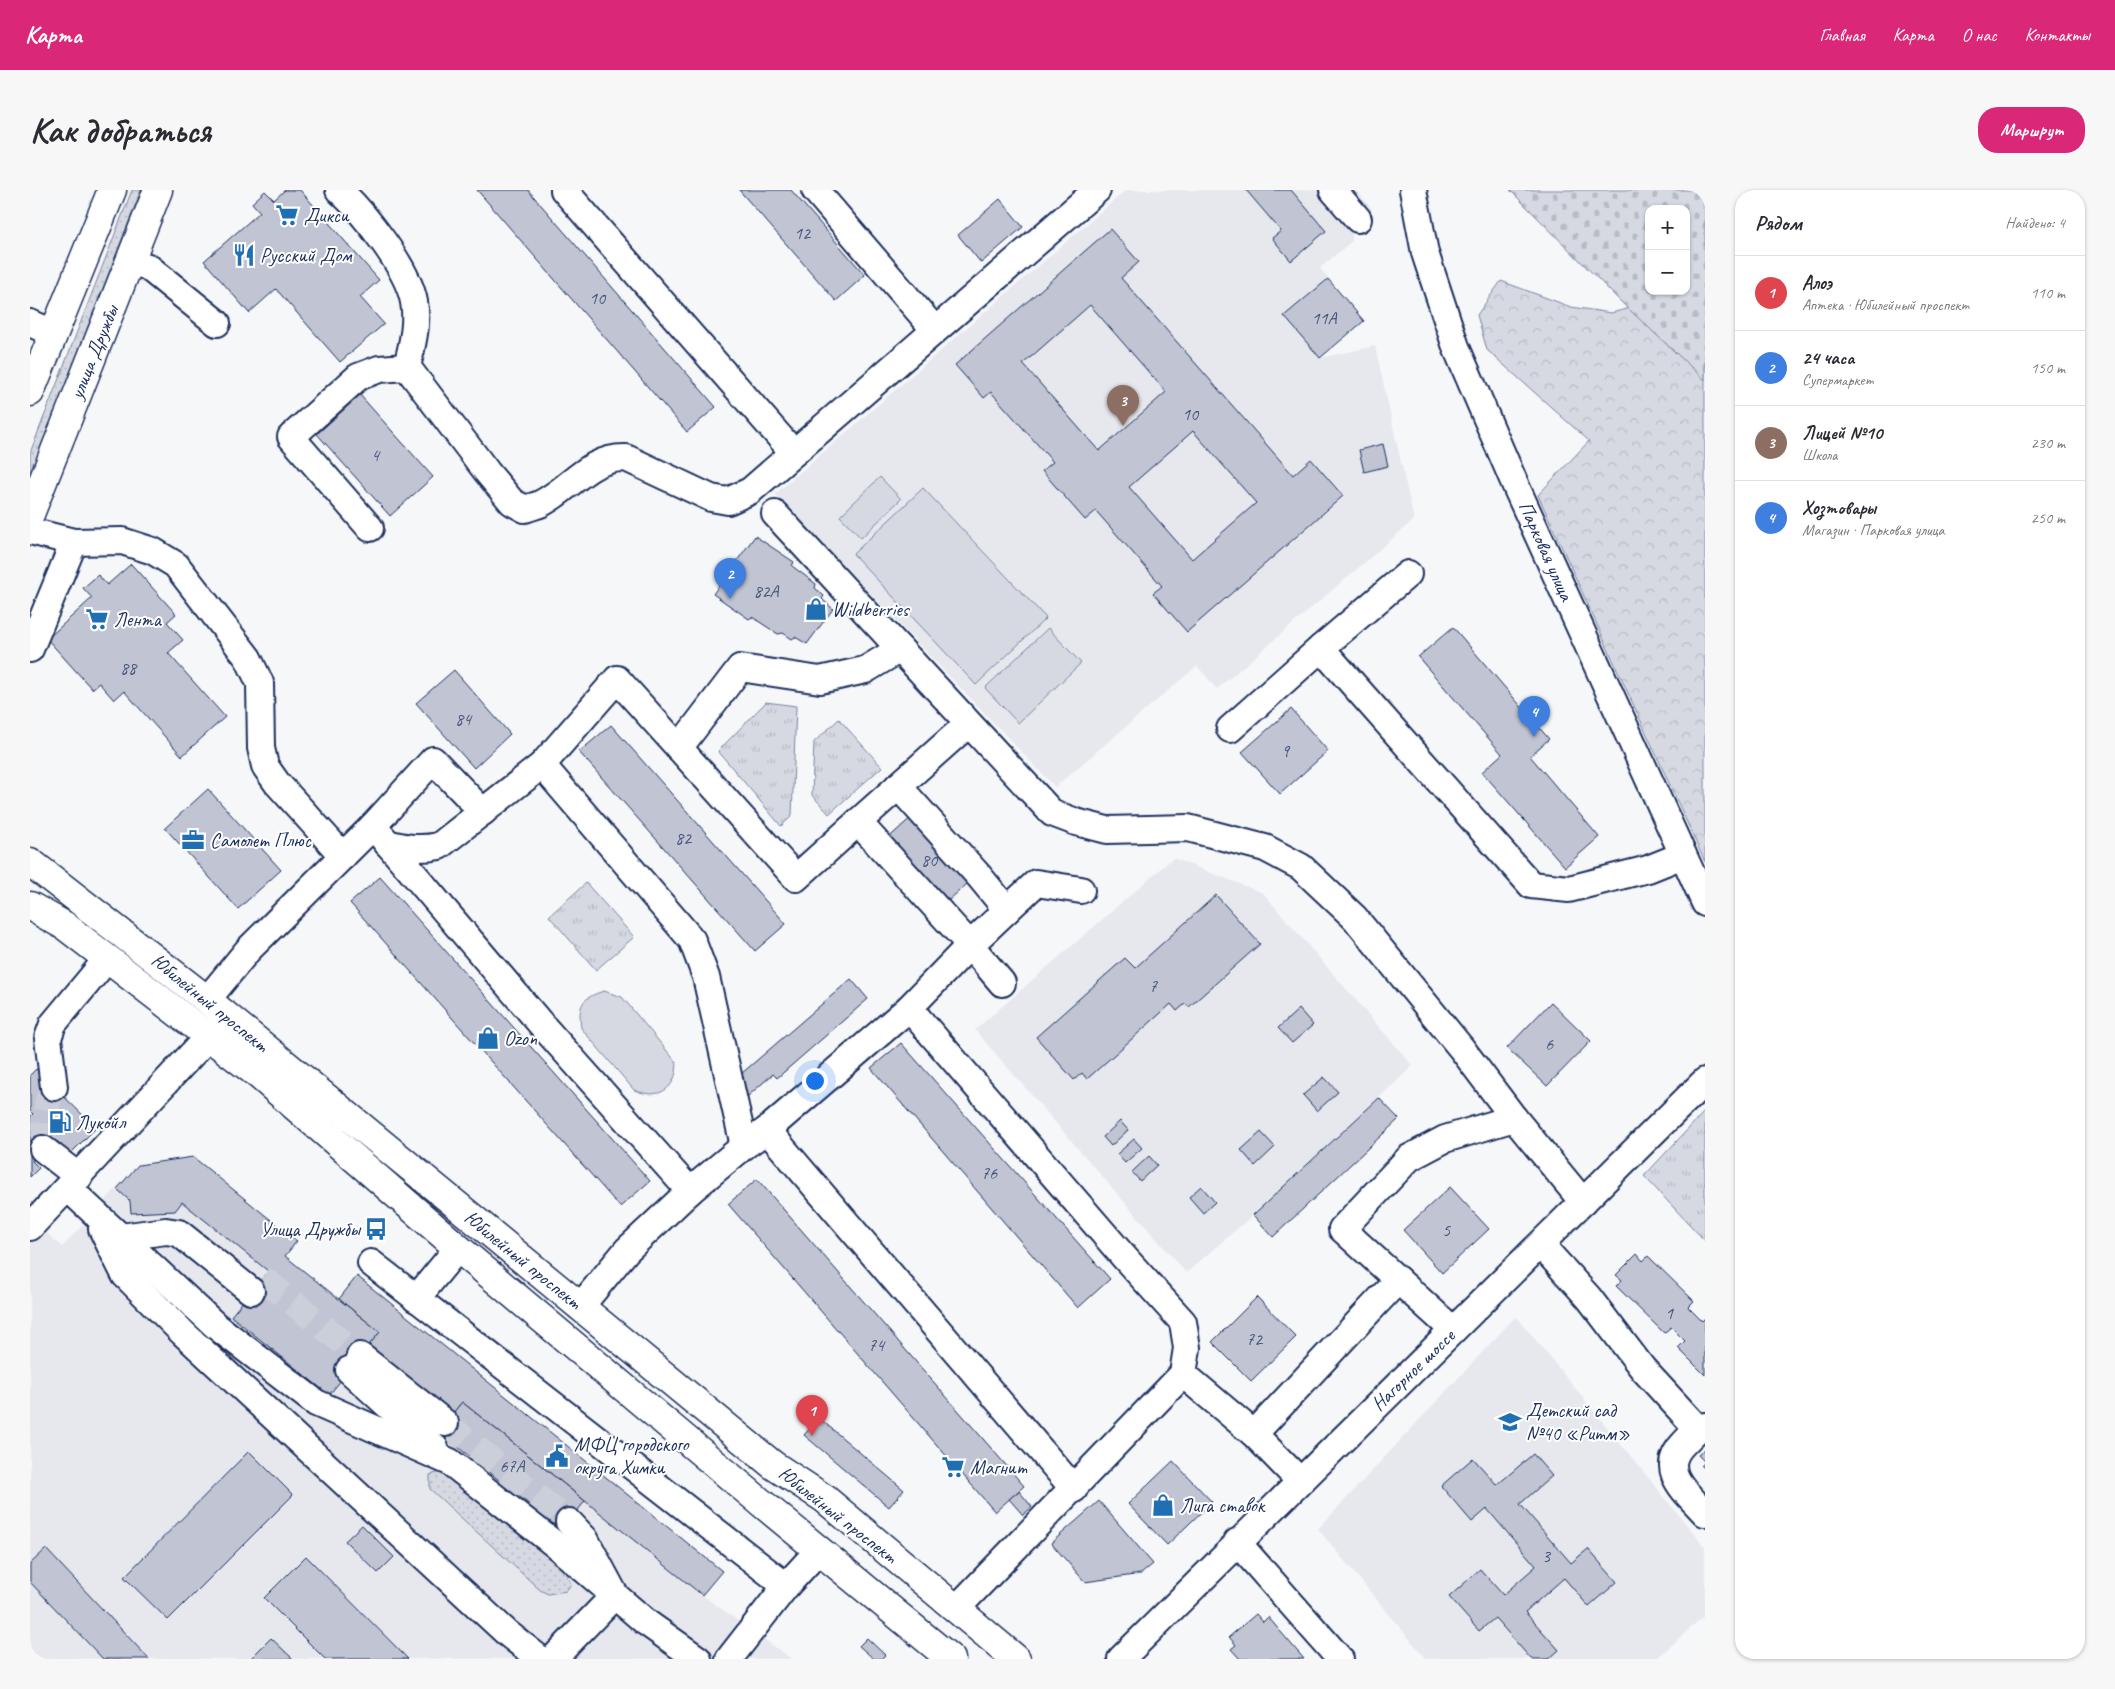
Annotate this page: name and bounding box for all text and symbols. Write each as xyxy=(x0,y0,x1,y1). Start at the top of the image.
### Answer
text: Карта xyxy=(25,20,82,50)
text: Главная xyxy=(1820,24,1865,46)
text: Карта xyxy=(1893,24,1934,46)
text: О нас xyxy=(1962,24,1997,46)
text: Контакты xyxy=(2025,24,2090,46)
button: Маршрут xyxy=(1978,107,2085,153)
text: Как добраться xyxy=(30,108,211,153)
supermarket icon: Дикси xyxy=(274,202,300,228)
place label: Дикси xyxy=(304,203,350,228)
map controls xyxy=(1645,205,1690,295)
button: + xyxy=(1645,205,1690,250)
text: Рядом xyxy=(1755,210,1802,236)
text: Найдено: 4 xyxy=(2005,213,2065,233)
house number: 12 xyxy=(794,222,812,244)
restaurant icon: Русский Дом xyxy=(231,242,257,268)
place label: Русский Дом xyxy=(260,243,353,268)
button: − xyxy=(1645,250,1690,295)
text: Алоэ xyxy=(1802,271,1832,295)
text: 1 xyxy=(1767,283,1775,303)
text: 110 m xyxy=(2031,283,2065,303)
house number: 10 xyxy=(589,287,607,309)
text: Аптека · Юбилейный проспект xyxy=(1802,295,1969,315)
street label: улица Дружбы xyxy=(64,300,125,403)
house number: 11А xyxy=(1311,307,1338,329)
text: 24 часа xyxy=(1802,346,1854,370)
text: 2 xyxy=(1767,358,1775,378)
text: 150 m xyxy=(2031,358,2065,378)
text: Супермаркет xyxy=(1802,370,1873,390)
pin: 3 xyxy=(1107,385,1139,426)
house number: 10 xyxy=(1182,403,1200,425)
text: Лицей №10 xyxy=(1802,421,1882,445)
text: 3 xyxy=(1767,433,1775,453)
text: 230 m xyxy=(2031,433,2065,453)
house number: 4 xyxy=(371,444,381,466)
text: Школа xyxy=(1802,445,1837,465)
text: Хозтовары xyxy=(1802,496,1876,520)
street label: Парковая улица xyxy=(1513,497,1580,606)
text: 4 xyxy=(1767,508,1775,528)
text: 250 m xyxy=(2031,508,2065,528)
text: Магазин · Парковая улица xyxy=(1802,520,1945,540)
pin: 2 xyxy=(714,558,746,599)
house number: 82А xyxy=(753,580,780,602)
shop icon: Wildberries xyxy=(803,596,829,622)
place label: Wildberries xyxy=(832,597,911,622)
supermarket icon: Лента xyxy=(84,606,110,632)
place label: Лента xyxy=(114,607,163,632)
house number: 88 xyxy=(120,657,138,679)
pin: 4 xyxy=(1518,696,1550,737)
house number: 84 xyxy=(455,708,473,730)
house number: 9 xyxy=(1281,740,1291,762)
office icon: Самолет Плюс xyxy=(180,827,206,853)
house number: 82 xyxy=(675,827,693,849)
place label: Самолет Плюс xyxy=(210,828,312,853)
house number: 80 xyxy=(921,849,939,871)
street label: Юбилейный проспект xyxy=(146,948,274,1059)
house number: 7 xyxy=(1149,975,1158,997)
shop icon: Ozon xyxy=(475,1025,501,1051)
place label: Ozon xyxy=(504,1026,538,1051)
house number: 6 xyxy=(1545,1033,1554,1055)
your location xyxy=(802,1068,828,1094)
fuel station icon: Лукойл xyxy=(47,1109,73,1135)
place label: Лукойл xyxy=(76,1110,127,1135)
house number: 76 xyxy=(981,1162,998,1184)
street label: Юбилейный проспект xyxy=(459,1205,587,1316)
bus stop icon: Улица Дружбы xyxy=(363,1216,389,1242)
place label: Улица Дружбы xyxy=(260,1217,361,1242)
house number: 5 xyxy=(1442,1219,1451,1241)
house number: 1 xyxy=(1665,1302,1674,1324)
street label: Нагорное шоссе xyxy=(1366,1323,1461,1416)
house number: 72 xyxy=(1246,1328,1264,1350)
house number: 74 xyxy=(868,1334,886,1356)
pin: 1 xyxy=(796,1395,828,1436)
place label: Детский сад №40 «Ритм» xyxy=(1526,1398,1630,1446)
school or university icon: Детский сад №40 «Ритм» xyxy=(1497,1409,1523,1435)
place label: МФЦ городского округа Химки xyxy=(574,1432,689,1480)
public building icon: МФЦ городского округа Химки xyxy=(544,1443,570,1469)
supermarket icon: Магнит xyxy=(940,1454,966,1480)
house number: 67А xyxy=(499,1455,526,1477)
place label: Магнит xyxy=(970,1455,1028,1480)
street label: Юбилейный проспект xyxy=(774,1461,903,1570)
shop icon: Лига ставок xyxy=(1150,1492,1176,1518)
place label: Лига ставок xyxy=(1180,1493,1266,1518)
house number: 3 xyxy=(1542,1545,1552,1567)

